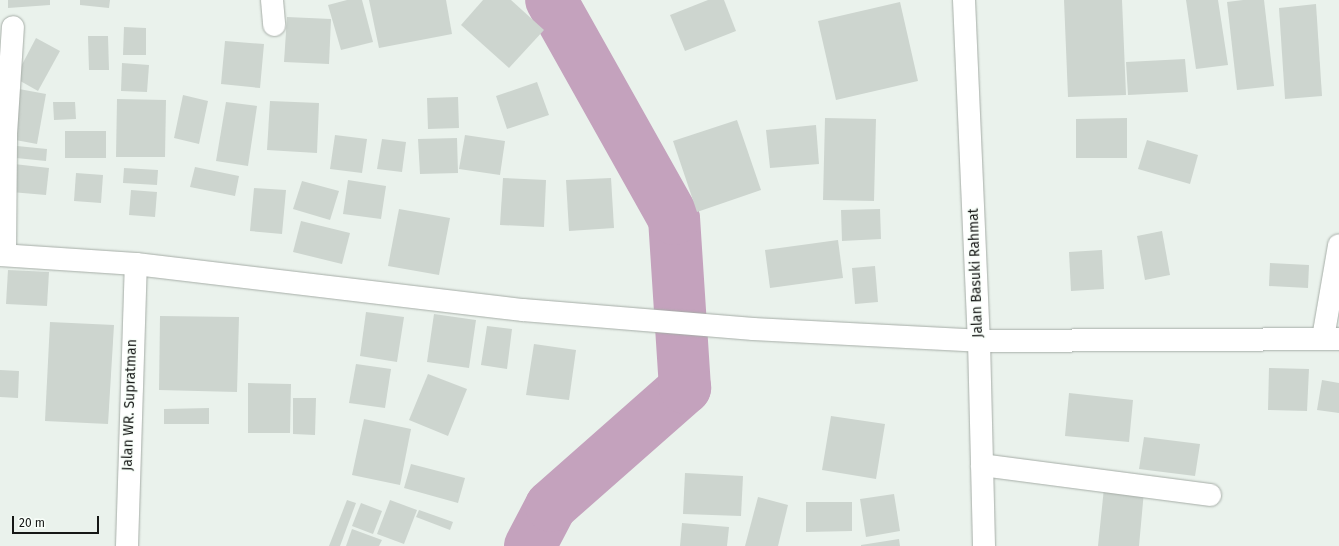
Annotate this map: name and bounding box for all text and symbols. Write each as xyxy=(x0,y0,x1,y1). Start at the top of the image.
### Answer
street label: Jalan Basuki Rahmat xyxy=(965,208,987,338)
street label: Jalan WR. Supratman xyxy=(119,339,141,471)
scale bar xyxy=(14,508,101,534)
text: 20 m xyxy=(19,516,45,530)

